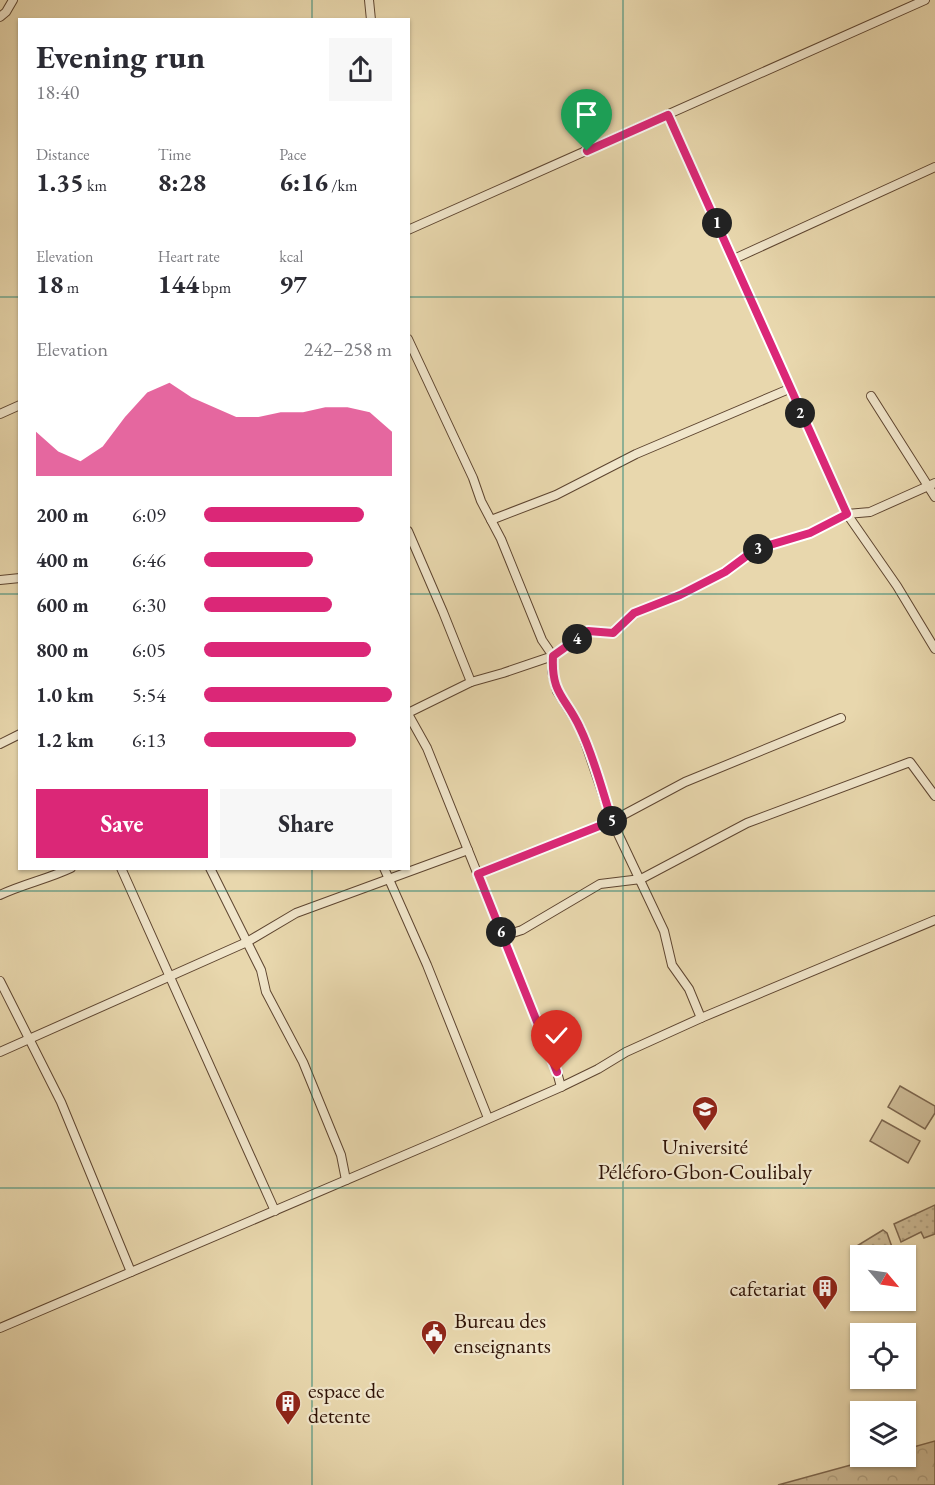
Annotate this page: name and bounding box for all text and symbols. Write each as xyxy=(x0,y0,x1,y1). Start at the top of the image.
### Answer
text: Evening run xyxy=(36,35,205,78)
button: share xyxy=(329,38,392,101)
text: 18:40 xyxy=(36,79,79,105)
pin xyxy=(561,89,612,151)
icon: arrive xyxy=(570,98,603,131)
text: Distance xyxy=(36,144,89,165)
text: Time xyxy=(158,144,191,165)
text: Pace xyxy=(279,144,306,165)
text: 1.35 xyxy=(36,165,84,199)
text: 8:28 xyxy=(158,165,206,199)
text: 6:16 xyxy=(279,165,328,199)
text: km xyxy=(84,175,107,196)
text: /km xyxy=(328,175,357,196)
pin: 1 xyxy=(702,208,732,238)
text: 1 xyxy=(713,212,721,233)
text: Elevation xyxy=(36,246,94,267)
text: Heart rate xyxy=(158,246,220,267)
text: kcal xyxy=(279,246,303,267)
text: 18 xyxy=(36,267,64,301)
text: 144 xyxy=(158,267,199,301)
text: 97 xyxy=(279,267,307,301)
text: m xyxy=(64,277,79,298)
text: bpm xyxy=(199,277,231,298)
text: Elevation xyxy=(36,336,108,362)
text: 242–258 m xyxy=(304,336,392,362)
pin: 2 xyxy=(785,398,815,428)
text: 2 xyxy=(796,402,804,423)
text: 200 m xyxy=(36,502,89,528)
text: 6:09 xyxy=(132,502,166,528)
pin: 3 xyxy=(743,534,773,564)
text: 3 xyxy=(754,538,762,559)
text: 400 m xyxy=(36,547,89,573)
text: 6:46 xyxy=(132,547,166,573)
text: 600 m xyxy=(36,592,89,618)
text: 6:30 xyxy=(132,592,166,618)
pin: 4 xyxy=(562,624,592,654)
text: 4 xyxy=(573,628,581,649)
text: 800 m xyxy=(36,637,89,663)
text: 6:05 xyxy=(132,637,166,663)
text: 1.0 km xyxy=(36,682,94,708)
text: 5:54 xyxy=(132,682,166,708)
text: 1.2 km xyxy=(36,727,94,753)
text: 6:13 xyxy=(132,727,166,753)
button: Save xyxy=(36,789,208,858)
button: Share xyxy=(220,789,392,858)
pin: 5 xyxy=(597,806,627,836)
text: 5 xyxy=(608,810,616,831)
pin: 6 xyxy=(486,917,516,947)
text: 6 xyxy=(497,921,505,942)
pin xyxy=(531,1010,582,1072)
icon: check xyxy=(540,1019,573,1052)
school or university icon: Université Péléforo-Gbon-Coulibaly xyxy=(690,1094,720,1132)
place label: Université Péléforo-Gbon-Coulibaly xyxy=(598,1132,813,1186)
north arrow xyxy=(850,1245,916,1311)
map controls xyxy=(850,1245,916,1467)
building icon: cafetariat xyxy=(810,1273,840,1311)
place label: cafetariat xyxy=(729,1274,806,1303)
place label: Bureau des enseignants xyxy=(454,1306,551,1360)
public building icon: Bureau des enseignants xyxy=(419,1318,449,1356)
button: locate xyxy=(850,1323,916,1389)
place label: espace de detente xyxy=(308,1376,385,1430)
building icon: espace de detente xyxy=(273,1388,303,1426)
button: layers xyxy=(850,1401,916,1467)

